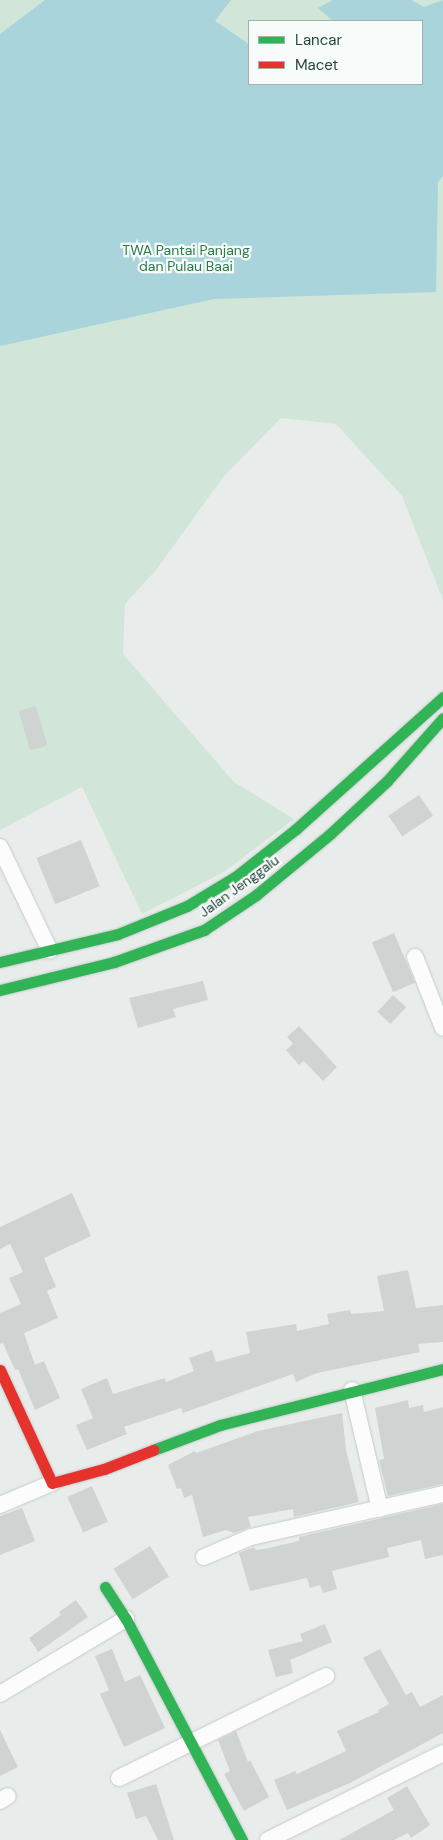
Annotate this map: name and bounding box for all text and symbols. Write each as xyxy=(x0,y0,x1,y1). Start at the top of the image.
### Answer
legend xyxy=(248,20,423,85)
text: Lancar xyxy=(295,30,342,50)
text: Macet xyxy=(295,55,339,75)
park label: TWA Pantai Panjang dan Pulau Baai xyxy=(122,242,250,274)
street label: Jalan Jenggalu xyxy=(196,851,282,921)

